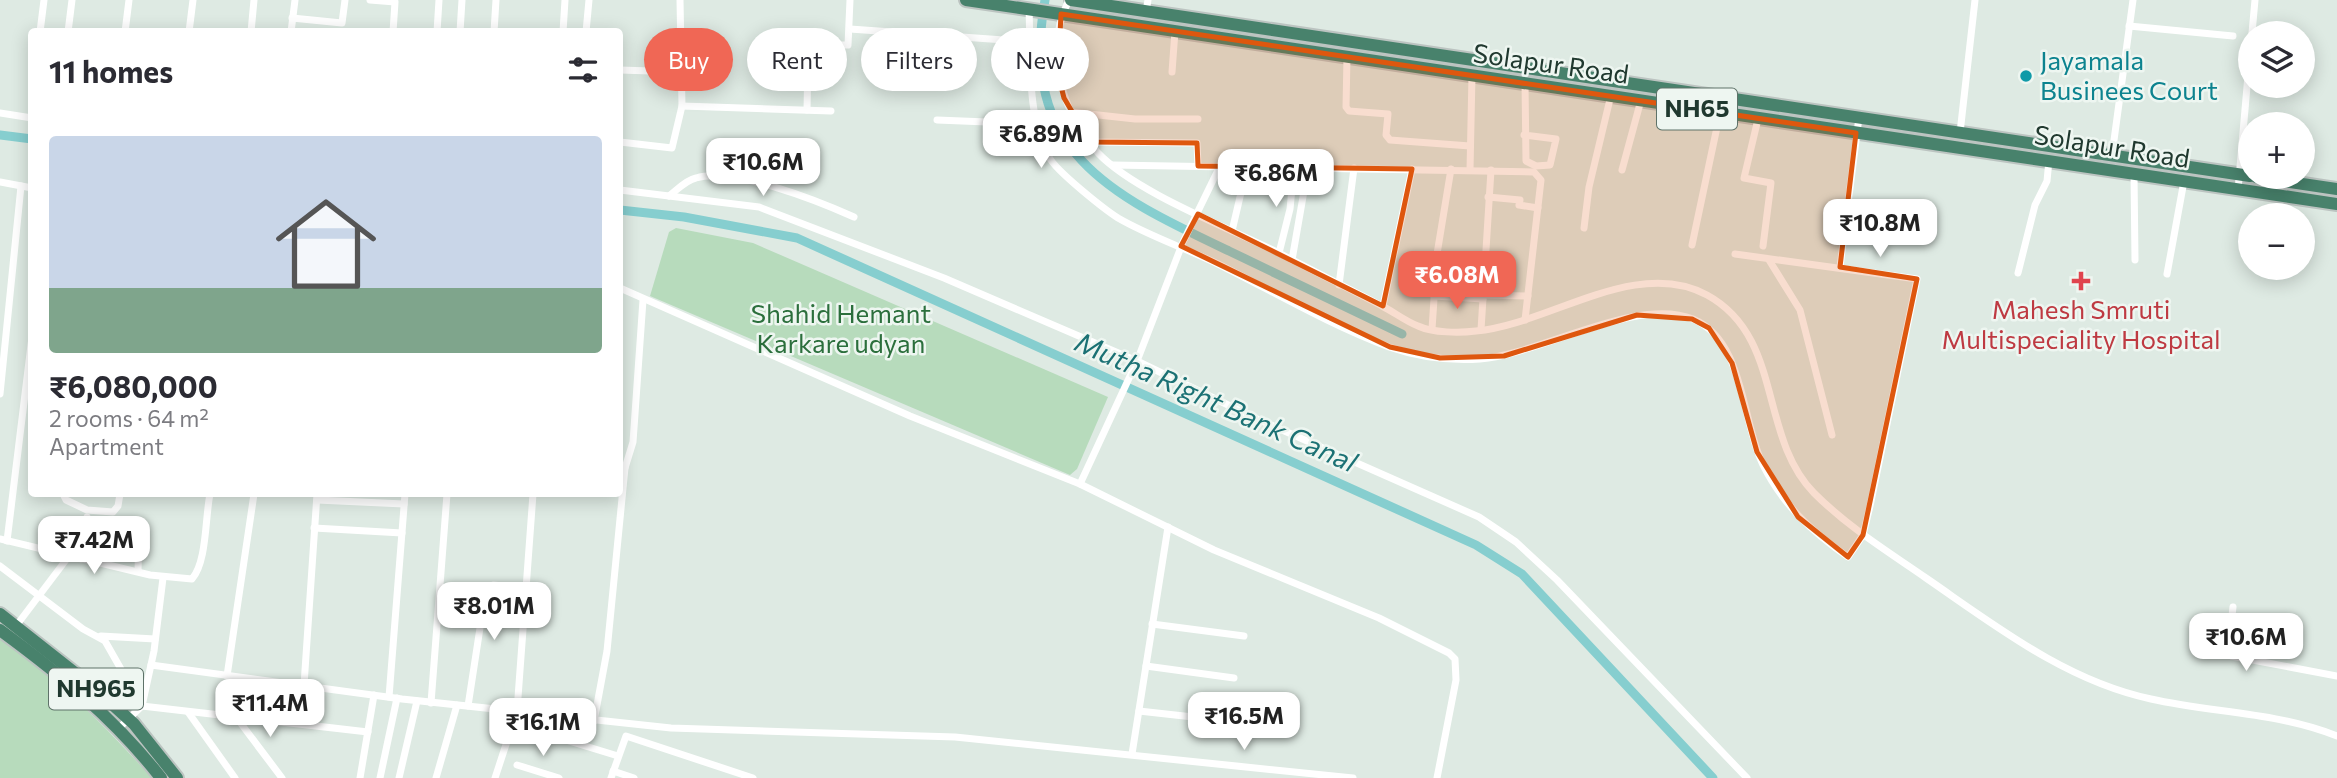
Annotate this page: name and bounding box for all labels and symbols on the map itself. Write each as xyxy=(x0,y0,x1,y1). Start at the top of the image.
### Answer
street label: Solapur Road xyxy=(1471,36,1631,89)
place label: Jayamala Businees Court xyxy=(2040,44,2218,105)
marker: Jayamala Businees Court xyxy=(2018,68,2034,84)
road number: NH65 xyxy=(1657,88,1737,130)
pin: ₹6.89M xyxy=(984,110,1098,170)
street label: Solapur Road xyxy=(2032,118,2192,173)
pin: ₹10.6M xyxy=(706,138,820,198)
pin: ₹6.86M xyxy=(1219,150,1333,209)
pin: ₹10.8M xyxy=(1823,200,1937,259)
pin: ₹6.08M xyxy=(1400,252,1514,311)
marker: Mahesh Smruti Multispeciality Hospital xyxy=(2071,271,2091,291)
place label: Mahesh Smruti Multispeciality Hospital xyxy=(1941,293,2221,354)
park label: Shahid Hemant Karkare udyan xyxy=(751,297,931,358)
water label: Mutha Right Bank Canal xyxy=(1070,324,1363,479)
pin: ₹7.42M xyxy=(37,516,151,576)
pin: ₹8.01M xyxy=(437,582,551,642)
pin: ₹10.6M xyxy=(2189,614,2303,673)
road number: NH965 xyxy=(49,668,143,710)
pin: ₹11.4M xyxy=(213,680,327,739)
pin: ₹16.5M xyxy=(1187,692,1301,752)
pin: ₹16.1M xyxy=(486,698,600,758)

